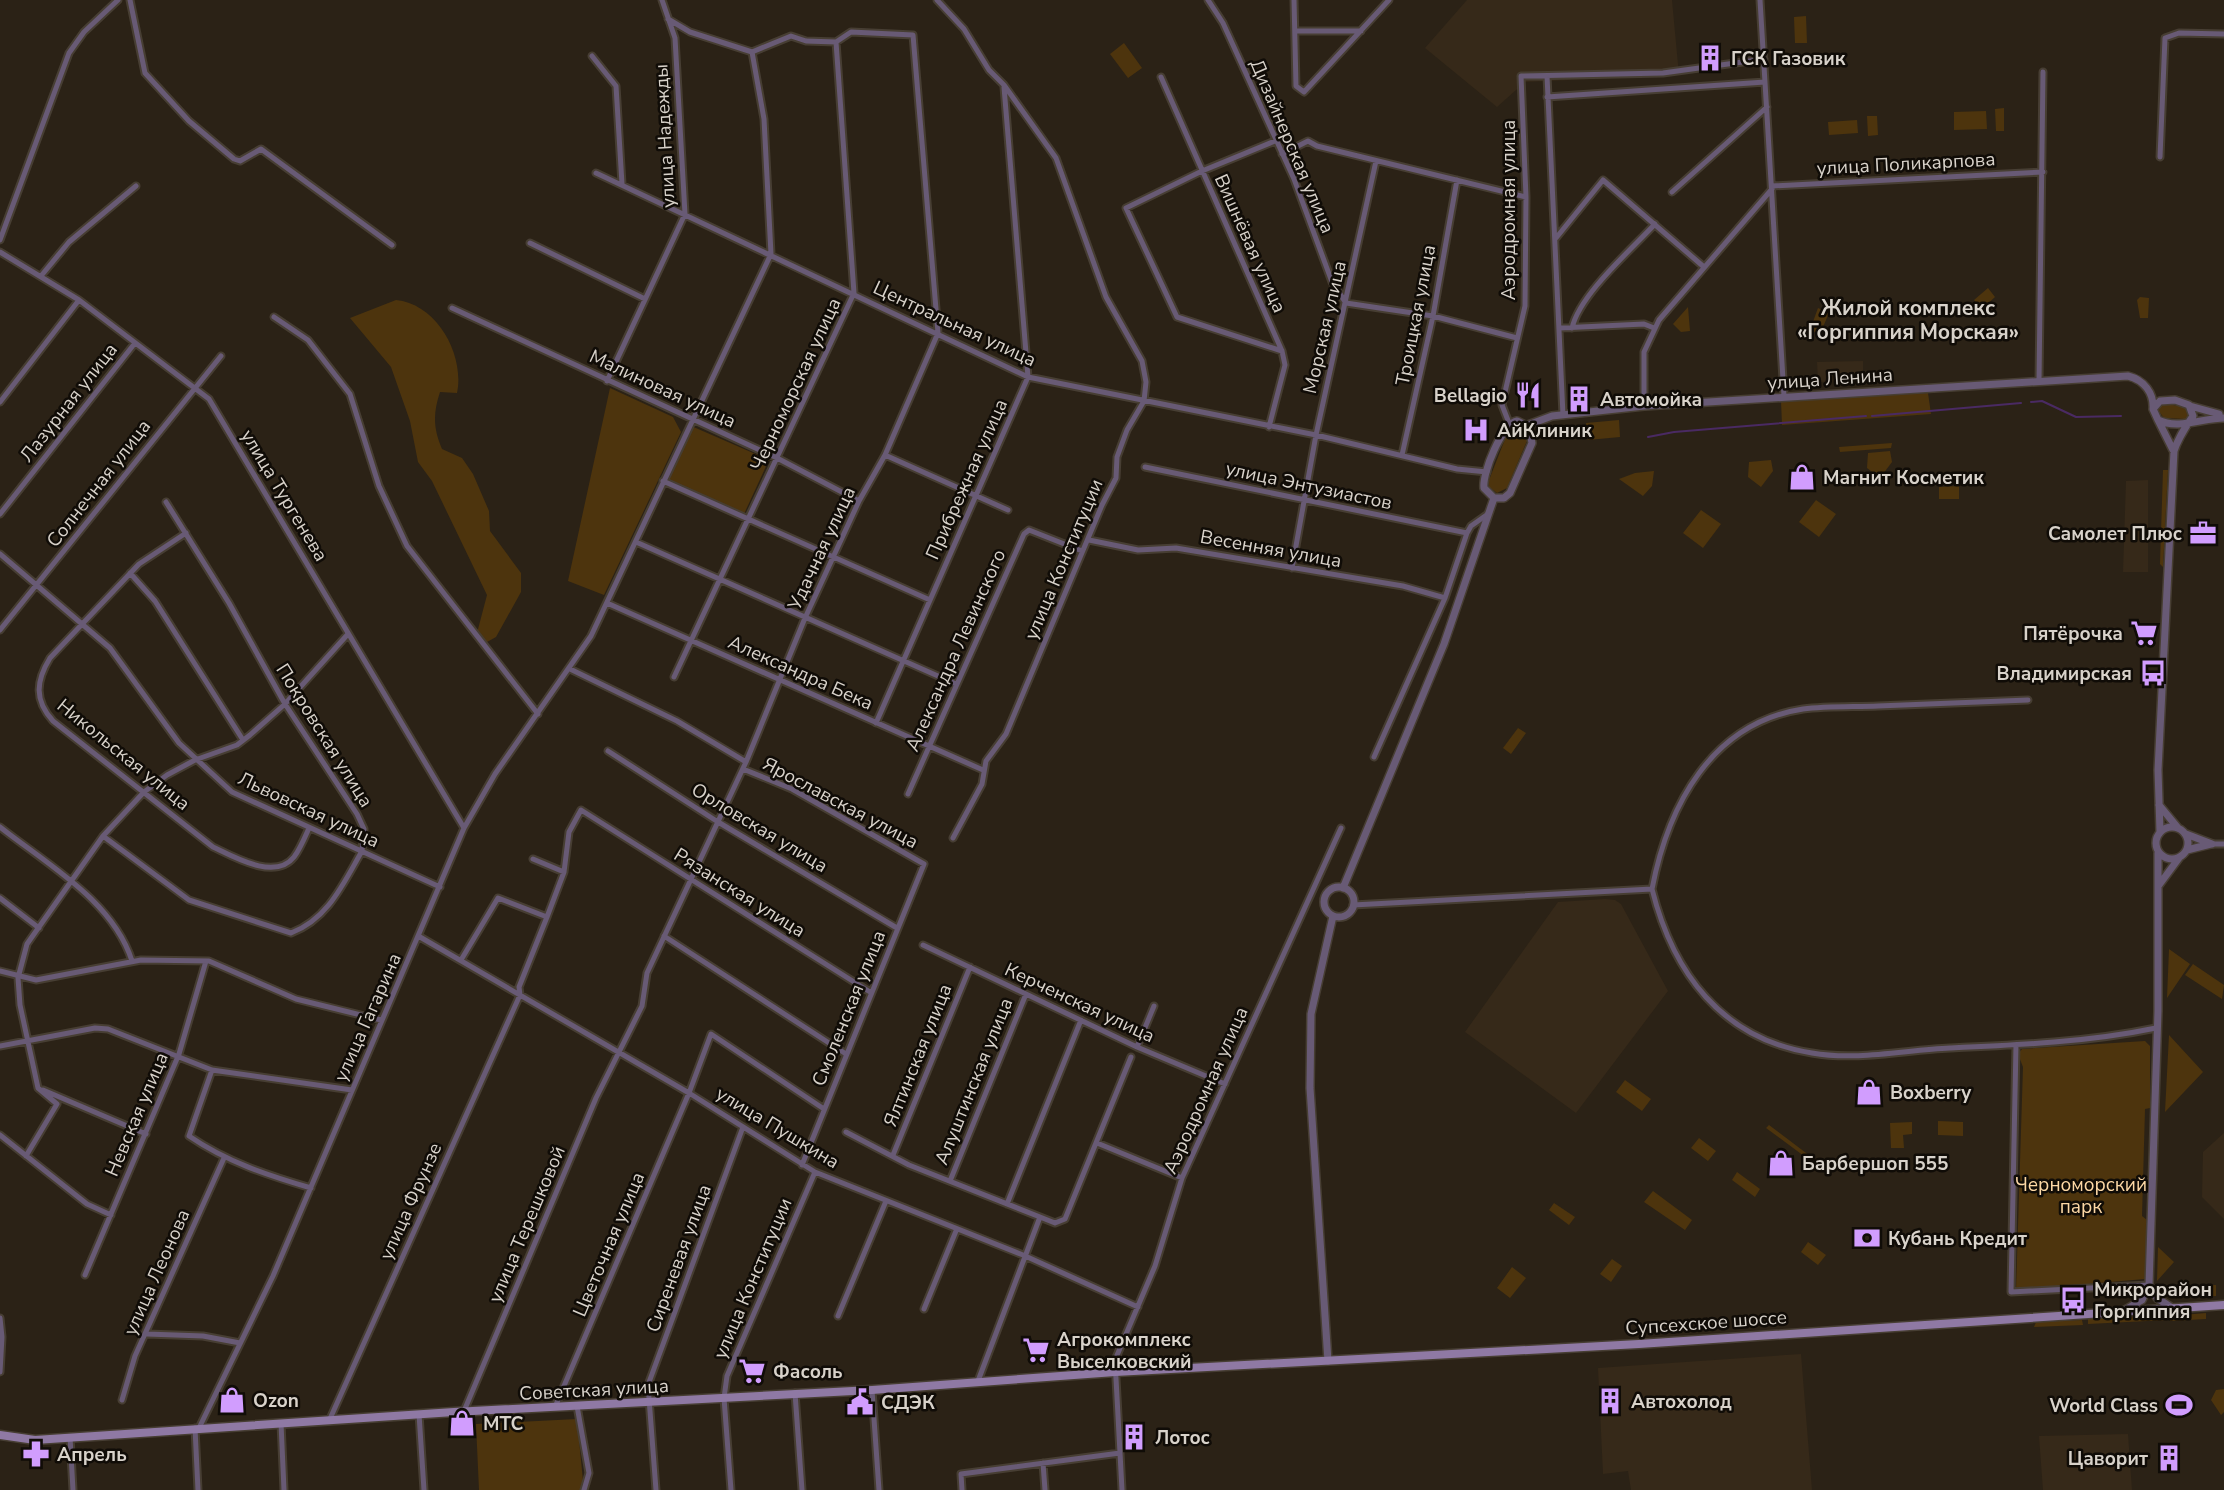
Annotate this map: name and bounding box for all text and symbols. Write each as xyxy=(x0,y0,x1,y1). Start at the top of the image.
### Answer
building icon: ГСК Газовик xyxy=(1695,43,1725,73)
place label: ГСК Газовик xyxy=(1731,46,1846,72)
street label: Дизайнерская улица xyxy=(1244,55,1341,237)
street label: улица Надежды xyxy=(648,63,682,209)
street label: Аэродромная улица xyxy=(1496,120,1522,300)
street label: улица Поликарпова xyxy=(1816,146,1996,182)
street label: Вишнёвая улица xyxy=(1208,170,1292,317)
street label: Троицкая улица xyxy=(1390,243,1442,388)
street label: Морская улица xyxy=(1297,258,1353,396)
street label: Центральная улица xyxy=(869,275,1040,373)
street label: Черноморская улица xyxy=(744,294,847,475)
district label: Жилой комплекс «Горгиппия Морская» xyxy=(1797,294,2019,346)
street label: Лазурная улица xyxy=(14,338,124,468)
street label: Малиновая улица xyxy=(585,343,740,434)
street label: улица Ленина xyxy=(1766,362,1894,396)
restaurant icon: Bellagio xyxy=(1513,380,1543,410)
place label: Bellagio xyxy=(1434,383,1507,409)
building icon: Автомойка xyxy=(1564,384,1594,414)
place label: Автомойка xyxy=(1600,387,1702,413)
street label: Прибрежная улица xyxy=(920,395,1014,564)
street label: Солнечная улица xyxy=(41,414,157,553)
hospital icon: АйКлиник xyxy=(1461,415,1491,445)
place label: АйКлиник xyxy=(1497,418,1592,444)
street label: улица Тургенева xyxy=(234,425,334,566)
street label: улица Энтузиастов xyxy=(1223,456,1394,516)
shop icon: Магнит Косметик xyxy=(1787,462,1817,492)
place label: Магнит Косметик xyxy=(1823,465,1984,491)
street label: улица Конституции xyxy=(1018,475,1110,644)
street label: Удачная улица xyxy=(781,482,862,615)
office icon: Самолет Плюс xyxy=(2188,518,2218,548)
place label: Самолет Плюс xyxy=(2048,521,2182,547)
street label: Весенняя улица xyxy=(1198,524,1344,574)
street label: Александра Левинского xyxy=(900,545,1012,756)
supermarket icon: Пятёрочка xyxy=(2129,618,2159,648)
place label: Пятёрочка xyxy=(2023,621,2123,647)
street label: Александра Бека xyxy=(724,629,877,717)
bus stop icon: Владимирская xyxy=(2138,658,2168,688)
street label: Покровская улица xyxy=(269,659,379,812)
place label: Владимирская xyxy=(1996,661,2132,687)
street label: Никольская улица xyxy=(51,693,195,817)
street label: Ярославская улица xyxy=(758,751,923,855)
street label: Львовская улица xyxy=(234,766,383,854)
street label: Орловская улица xyxy=(686,777,833,879)
street label: Рязанская улица xyxy=(669,842,810,944)
street label: Смоленская улица xyxy=(806,927,892,1090)
street label: улица Гагарина xyxy=(328,949,408,1086)
street label: Керченская улица xyxy=(1000,957,1159,1049)
street label: Ялтинская улица xyxy=(877,980,958,1131)
street label: Алуштинская улица xyxy=(929,994,1019,1169)
street label: Аэродромная улица xyxy=(1157,1003,1254,1178)
street label: Невская улица xyxy=(99,1048,175,1180)
shop icon: Boxberry xyxy=(1854,1077,1884,1107)
place label: Boxberry xyxy=(1890,1080,1972,1106)
street label: улица Пушкина xyxy=(711,1081,844,1175)
street label: улица Фрунзе xyxy=(373,1139,448,1264)
street label: улица Терешковой xyxy=(482,1142,572,1307)
shop icon: Барбершоп 555 xyxy=(1766,1148,1796,1178)
place label: Барбершоп 555 xyxy=(1802,1151,1948,1177)
street label: Цветочная улица xyxy=(567,1168,651,1321)
park label: Черноморский парк xyxy=(2015,1172,2147,1220)
street label: Сиреневая улица xyxy=(640,1181,718,1336)
street label: улица Конституции xyxy=(707,1194,799,1363)
street label: улица Леонова xyxy=(117,1205,196,1340)
bank icon: Кубань Кредит xyxy=(1852,1223,1882,1253)
place label: Кубань Кредит xyxy=(1888,1226,2027,1252)
place label: Микрорайон Горгиппия xyxy=(2094,1277,2212,1325)
bus stop icon: Микрорайон Горгиппия xyxy=(2058,1285,2088,1315)
street label: Супсехское шоссе xyxy=(1624,1304,1788,1342)
place label: Агрокомплекс Выселковский xyxy=(1057,1327,1191,1375)
supermarket icon: Агрокомплекс Выселковский xyxy=(1021,1335,1051,1365)
supermarket icon: Фасоль xyxy=(737,1356,767,1386)
place label: Фасоль xyxy=(773,1359,843,1385)
street label: Советская улица xyxy=(519,1373,670,1407)
shop icon: Ozon xyxy=(217,1385,247,1415)
building icon: Автохолод xyxy=(1595,1386,1625,1416)
public building icon: СДЭК xyxy=(845,1387,875,1417)
place label: Ozon xyxy=(253,1388,299,1414)
place label: Автохолод xyxy=(1631,1389,1732,1415)
place label: СДЭК xyxy=(881,1390,935,1416)
sports icon: World Class xyxy=(2164,1390,2194,1420)
place label: World Class xyxy=(2049,1393,2158,1419)
shop icon: МТС xyxy=(447,1408,477,1438)
place label: МТС xyxy=(483,1411,524,1437)
building icon: Лотос xyxy=(1119,1422,1149,1452)
place label: Лотос xyxy=(1155,1425,1210,1451)
pharmacy icon: Апрель xyxy=(21,1439,51,1469)
place label: Апрель xyxy=(57,1442,127,1468)
building icon: Цаворит xyxy=(2154,1443,2184,1473)
place label: Цаворит xyxy=(2068,1446,2148,1472)

